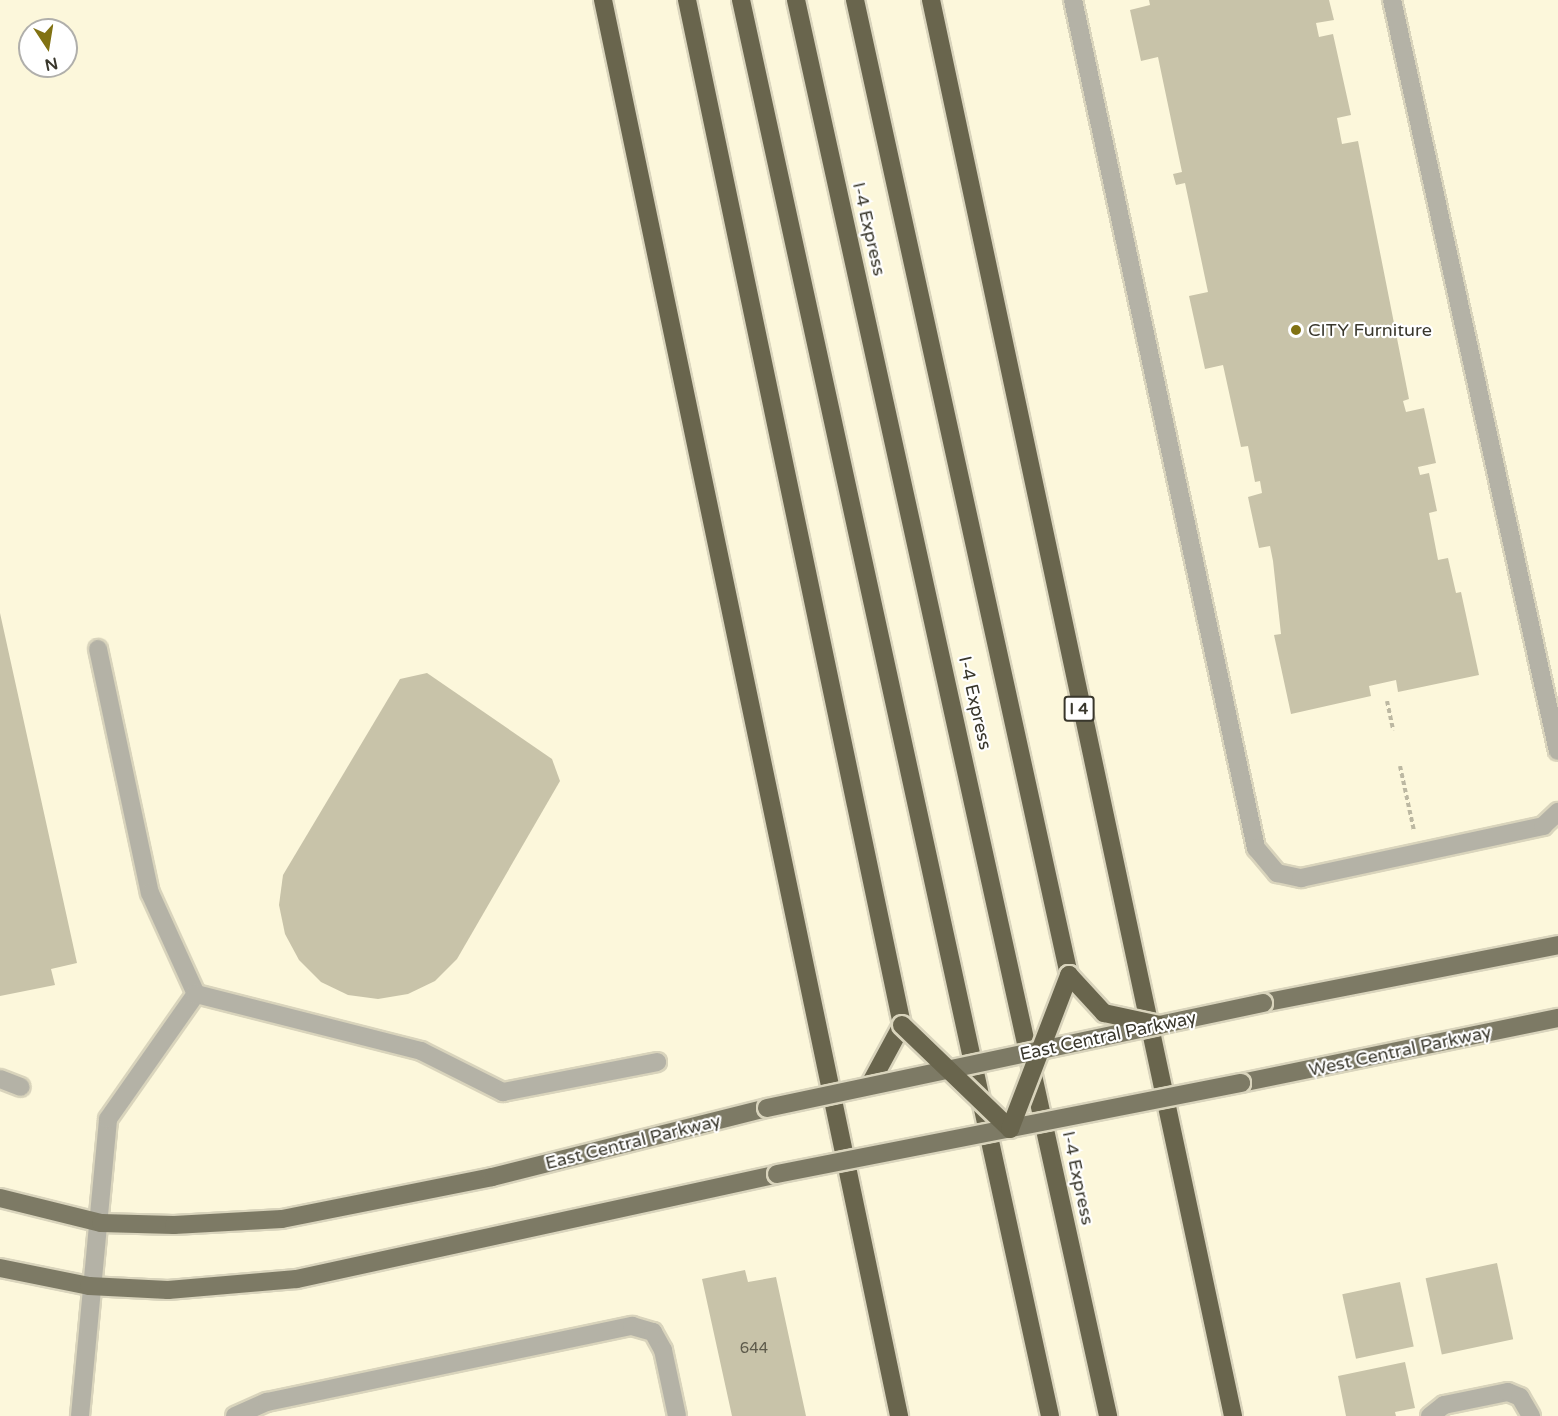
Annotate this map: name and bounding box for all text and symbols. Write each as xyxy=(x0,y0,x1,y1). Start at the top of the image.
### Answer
north arrow xyxy=(18,18,78,78)
text: N xyxy=(43,53,60,75)
street label: I-4 Express xyxy=(848,180,890,278)
place label: CITY Furniture xyxy=(1308,319,1432,341)
marker: CITY Furniture xyxy=(1289,323,1303,337)
street label: I-4 Express xyxy=(954,654,996,752)
road number: I 4 xyxy=(1062,696,1096,722)
street label: East Central Parkway xyxy=(1018,1007,1198,1065)
street label: West Central Parkway xyxy=(1307,1021,1493,1081)
street label: East Central Parkway xyxy=(543,1110,723,1174)
street label: I-4 Express xyxy=(1058,1129,1098,1227)
house number: 644 xyxy=(740,1340,768,1358)

